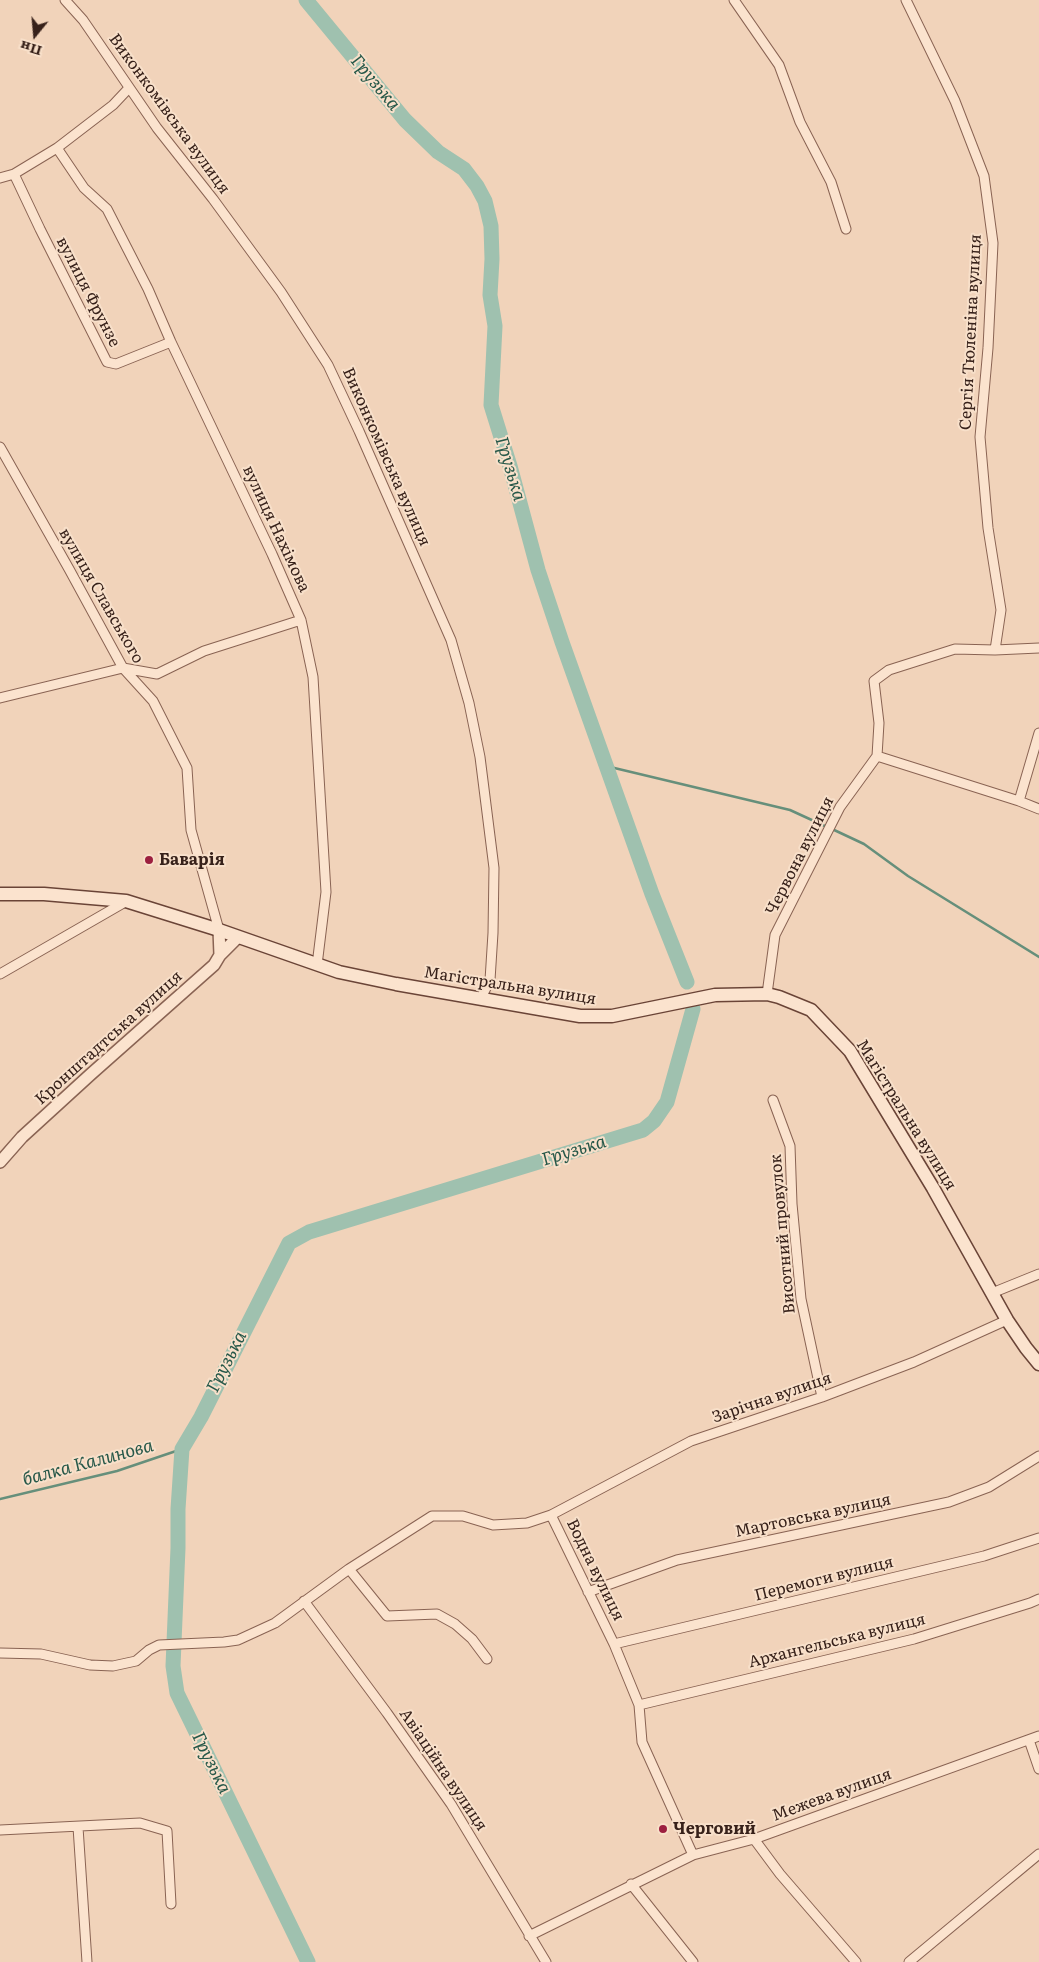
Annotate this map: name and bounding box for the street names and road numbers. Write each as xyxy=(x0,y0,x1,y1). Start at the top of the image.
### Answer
street label: Виконкомівська вулиця xyxy=(104,30,234,198)
street label: вулиця Фрунзе xyxy=(52,234,124,350)
street label: Сергія Тюленіна вулиця xyxy=(956,234,986,430)
street label: Виконкомівська вулиця xyxy=(338,365,434,549)
street label: вулиця Нахімова xyxy=(238,463,314,595)
street label: вулиця Славського xyxy=(54,525,148,667)
street label: Червона вулиця xyxy=(762,794,838,918)
street label: Магістральна вулиця xyxy=(423,963,597,1009)
street label: Кронштадтська вулиця xyxy=(32,967,186,1109)
street label: Магістральна вулиця xyxy=(852,1036,960,1194)
street label: Висотний провулок xyxy=(766,1153,800,1315)
street label: Зарічна вулиця xyxy=(710,1369,834,1427)
street label: Мартовська вулиця xyxy=(733,1490,893,1542)
street label: Водна вулиця xyxy=(562,1516,628,1624)
street label: Перемоги вулиця xyxy=(753,1552,895,1606)
street label: Архангельська вулиця xyxy=(747,1610,927,1672)
street label: Авіаційна вулиця xyxy=(395,1705,491,1835)
street label: Межева вулиця xyxy=(770,1764,894,1826)

